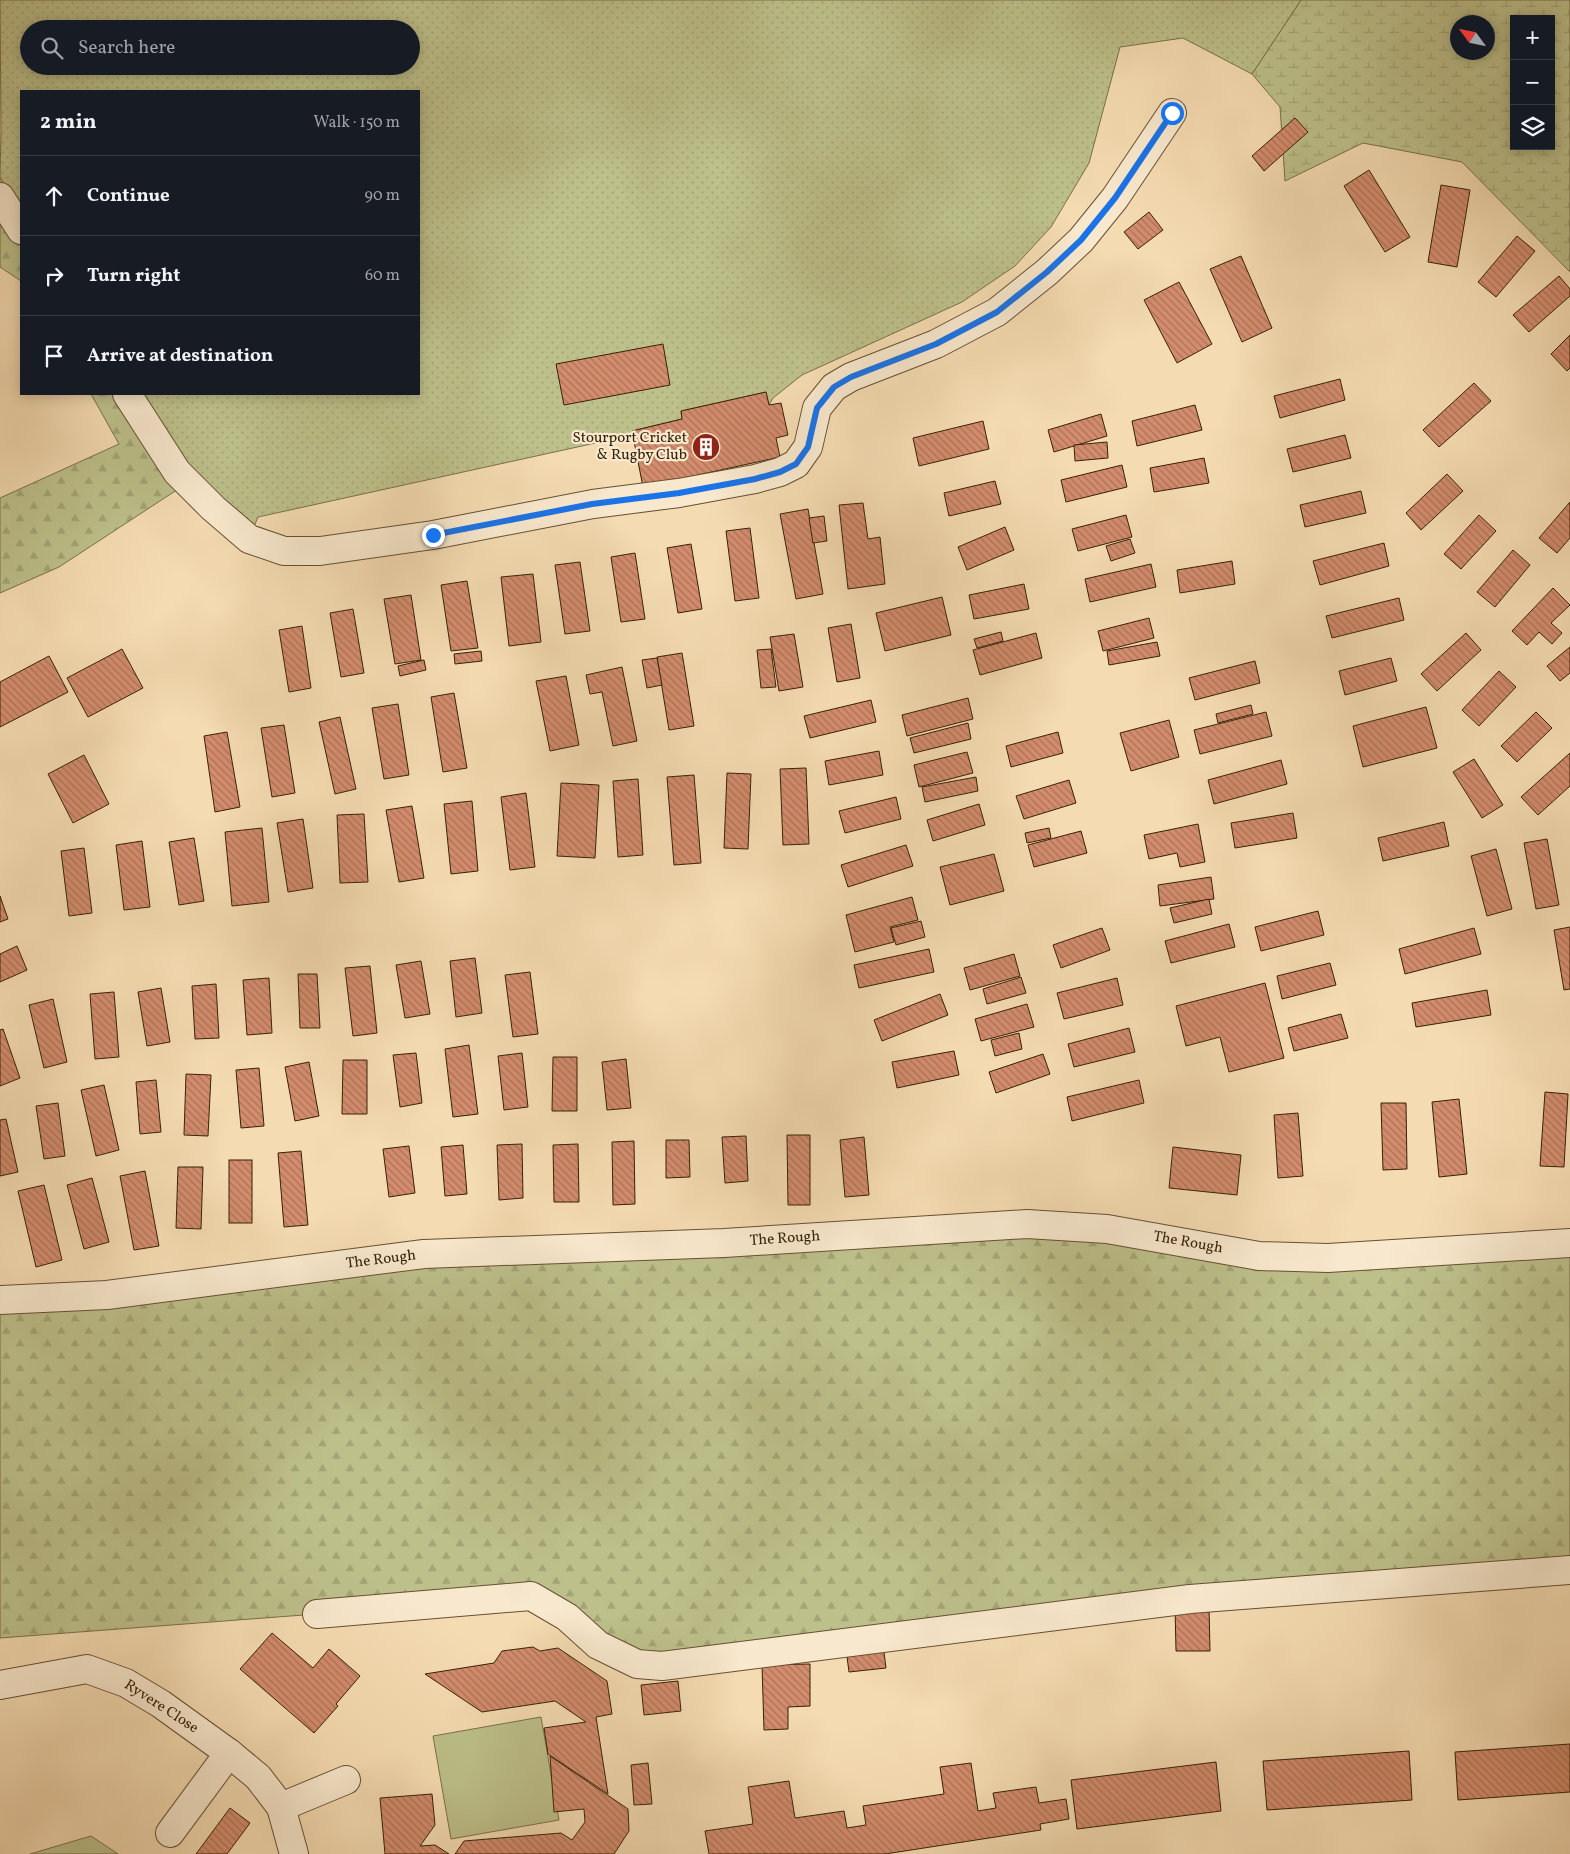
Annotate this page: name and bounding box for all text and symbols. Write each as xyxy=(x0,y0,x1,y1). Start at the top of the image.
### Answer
north arrow xyxy=(1450,15,1495,60)
map controls xyxy=(1510,15,1555,150)
button: + xyxy=(1510,15,1555,60)
search box xyxy=(20,20,420,75)
icon: search xyxy=(38,34,66,62)
text: Search here xyxy=(78,35,175,61)
button: − xyxy=(1510,60,1555,105)
route start xyxy=(1161,102,1184,125)
button: layers xyxy=(1510,105,1555,150)
text: 2 min xyxy=(40,108,97,137)
text: Walk · 150 m xyxy=(314,112,400,134)
icon: ahead xyxy=(40,182,68,210)
text: Continue xyxy=(87,183,170,209)
text: 90 m xyxy=(364,185,400,207)
icon: right xyxy=(40,262,68,290)
text: Turn right xyxy=(87,263,180,289)
text: 60 m xyxy=(365,265,400,287)
icon: arrive xyxy=(40,342,68,370)
text: Arrive at destination xyxy=(87,343,273,369)
place label: Stourport Cricket & Rugby Club xyxy=(573,428,687,466)
building icon: Stourport Cricket & Rugby Club xyxy=(691,432,721,462)
route end xyxy=(422,524,445,547)
street label: The Rough xyxy=(749,1226,821,1252)
street label: The Rough xyxy=(1151,1227,1225,1259)
street label: The Rough xyxy=(345,1245,417,1275)
street label: Ryvere Close xyxy=(120,1675,202,1739)

